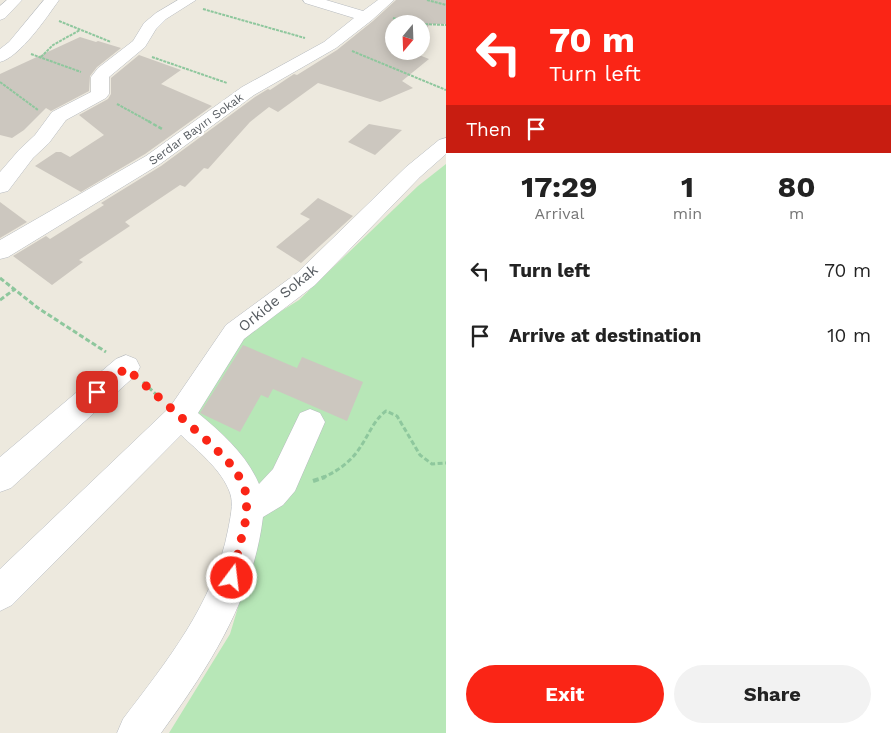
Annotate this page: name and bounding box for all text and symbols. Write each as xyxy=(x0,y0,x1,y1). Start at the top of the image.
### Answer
north arrow xyxy=(385,15,430,60)
map controls xyxy=(385,15,430,60)
text: 70 m xyxy=(549,19,635,61)
icon: left xyxy=(466,20,531,85)
text: Turn left xyxy=(549,61,641,86)
street label: Serdar Bayırı Sokak xyxy=(146,90,246,168)
icon: arrive xyxy=(522,115,550,143)
text: Then xyxy=(466,118,512,141)
text: 17:29 xyxy=(521,169,597,204)
text: 1 xyxy=(681,169,694,204)
text: 80 xyxy=(778,169,816,204)
text: Arrival xyxy=(534,204,584,223)
text: min xyxy=(673,204,702,223)
text: m xyxy=(789,204,804,223)
icon: left xyxy=(466,257,494,285)
text: Turn left xyxy=(509,259,590,282)
text: 70 m xyxy=(824,259,871,282)
street label: Orkide Sokak xyxy=(235,260,322,335)
icon: arrive xyxy=(466,322,494,350)
text: Arrive at destination xyxy=(509,324,701,347)
text: 10 m xyxy=(827,324,871,347)
pin xyxy=(76,371,118,413)
icon: arrive xyxy=(83,378,111,406)
position arrow xyxy=(205,551,257,603)
button: Exit xyxy=(466,665,664,723)
button: Share xyxy=(674,665,871,723)

